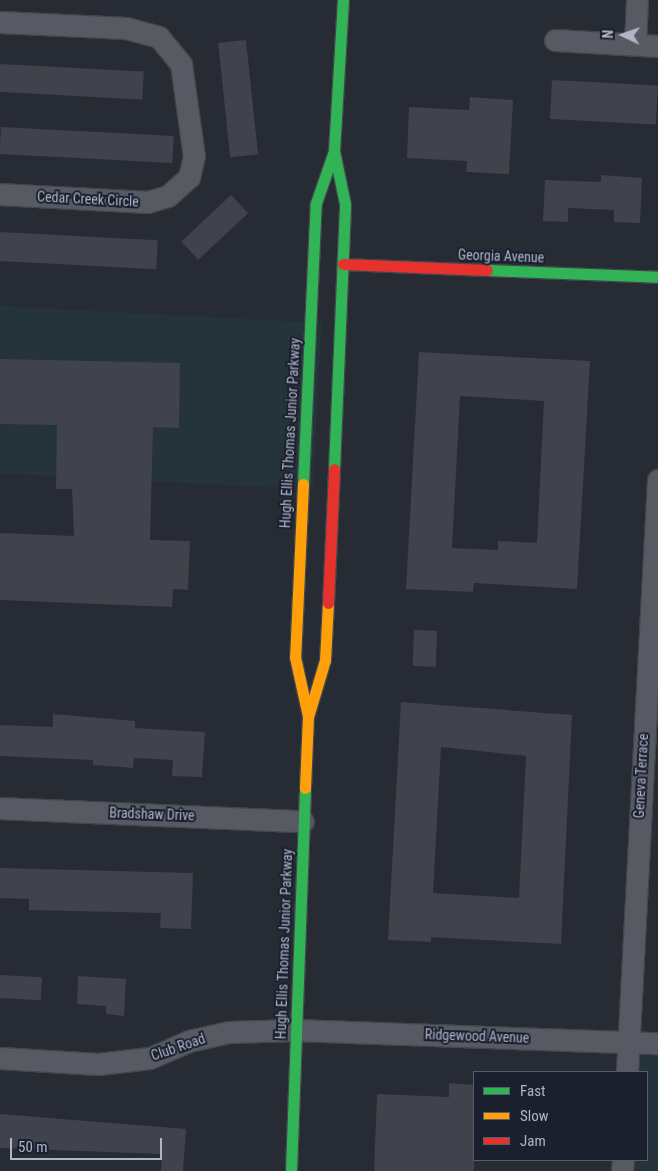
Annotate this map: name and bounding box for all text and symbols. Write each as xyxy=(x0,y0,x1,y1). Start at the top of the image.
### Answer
north arrow xyxy=(598,10,648,60)
text: N xyxy=(600,30,616,39)
street label: Cedar Creek Circle xyxy=(37,188,139,210)
street label: Georgia Avenue xyxy=(458,246,544,266)
street label: Hugh Ellis Thomas Junior Parkway xyxy=(277,337,303,529)
street label: Geneva Terrace xyxy=(630,733,652,819)
street label: Bradshaw Drive xyxy=(109,804,195,824)
street label: Hugh Ellis Thomas Junior Parkway xyxy=(272,848,296,1040)
street label: Ridgewood Avenue xyxy=(424,1026,530,1046)
street label: Club Road xyxy=(149,1030,207,1064)
legend xyxy=(473,1071,648,1161)
text: Fast xyxy=(520,1082,545,1100)
text: Slow xyxy=(520,1107,549,1125)
scale bar xyxy=(12,1128,165,1160)
text: Jam xyxy=(520,1132,546,1150)
text: 50 m xyxy=(18,1138,48,1156)

